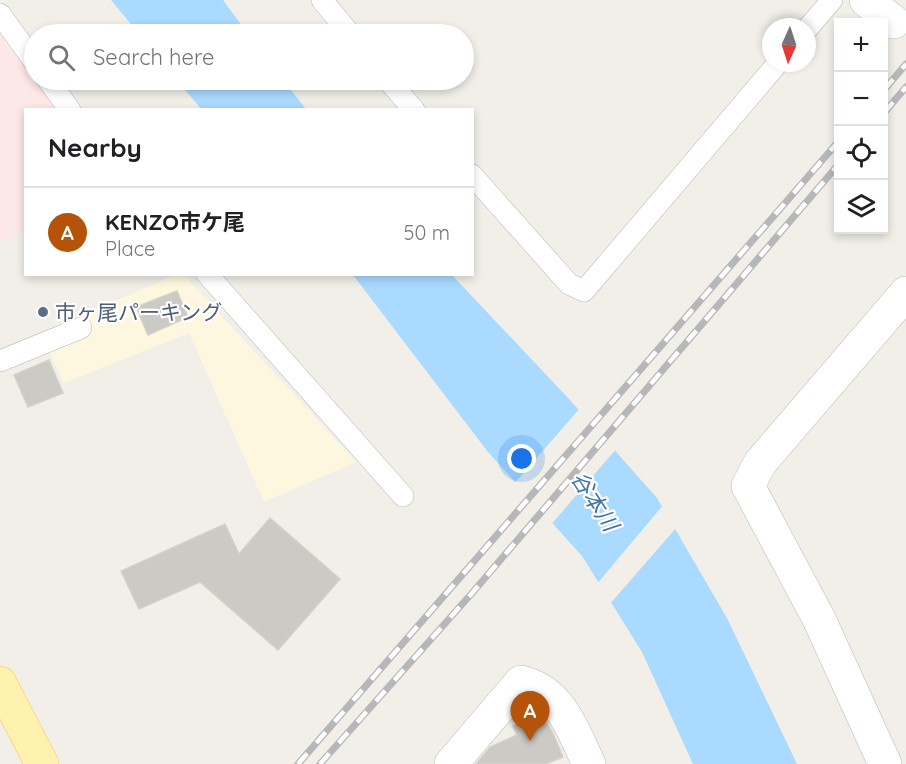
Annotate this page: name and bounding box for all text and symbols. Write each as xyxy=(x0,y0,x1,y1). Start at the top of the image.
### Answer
north arrow xyxy=(762,18,816,72)
map controls xyxy=(834,18,888,234)
button: + xyxy=(834,18,888,72)
search box xyxy=(24,24,474,90)
icon: search xyxy=(45,41,78,74)
text: Search here xyxy=(93,43,214,71)
button: − xyxy=(834,72,888,126)
button: locate xyxy=(834,126,888,180)
text: Nearby xyxy=(48,131,142,164)
button: layers xyxy=(834,180,888,234)
text: KENZO市ケ尾 xyxy=(105,208,245,236)
text: A xyxy=(61,220,74,245)
text: 50 m xyxy=(404,220,450,245)
text: Place xyxy=(105,236,155,261)
place label: 市ヶ尾パーキング xyxy=(55,299,222,325)
marker: 市ヶ尾パーキング xyxy=(36,305,50,319)
your location xyxy=(507,444,536,473)
water label: 谷本川 xyxy=(565,466,626,538)
pin: A xyxy=(510,692,550,741)

